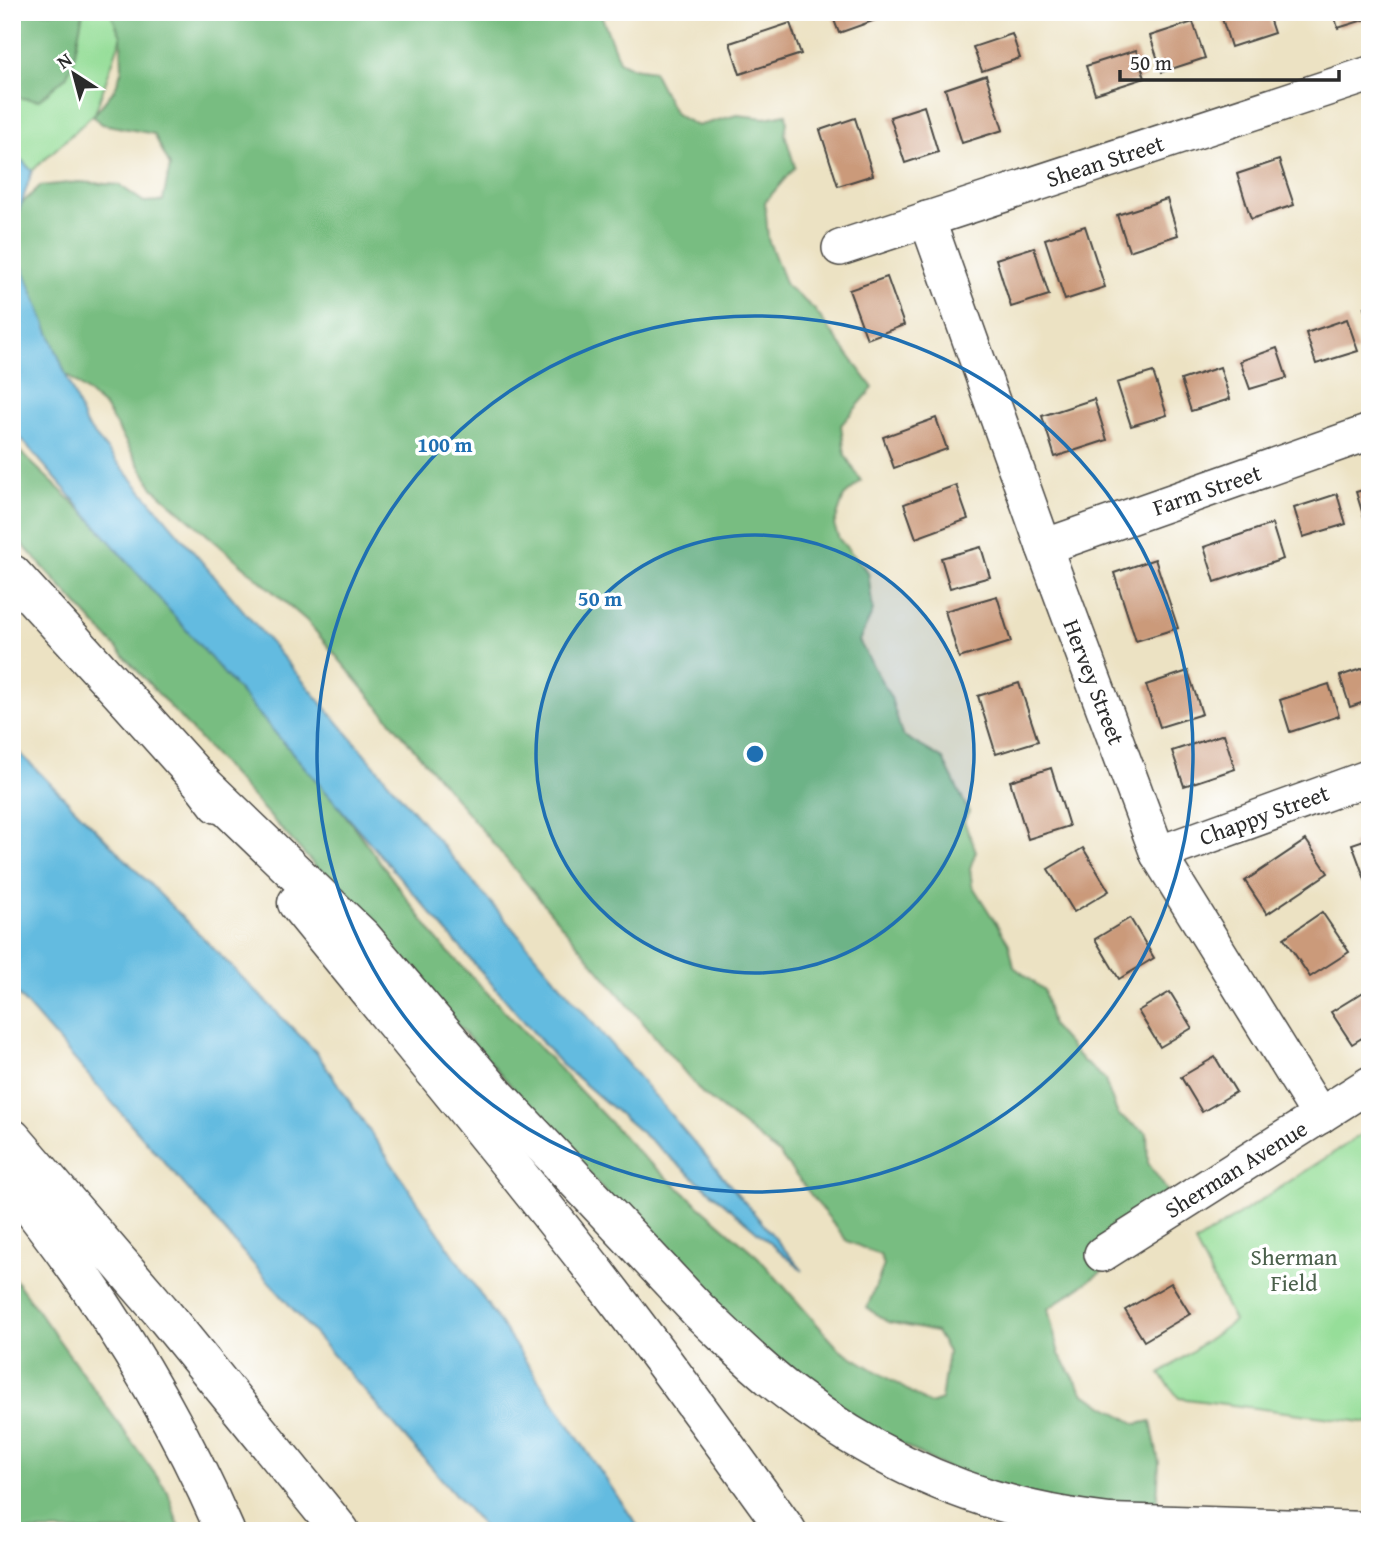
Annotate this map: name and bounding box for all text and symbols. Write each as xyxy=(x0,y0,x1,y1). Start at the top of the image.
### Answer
north arrow xyxy=(38,38,108,108)
scale bar xyxy=(1120,38,1338,82)
text: N xyxy=(51,45,78,75)
text: 50 m xyxy=(1130,47,1172,78)
street label: Shean Street xyxy=(1042,126,1168,195)
text: 100 m xyxy=(417,429,473,460)
street label: Farm Street xyxy=(1148,456,1265,523)
text: 50 m xyxy=(578,583,622,614)
street label: Hervey Street xyxy=(1055,614,1134,749)
centre of rings xyxy=(743,742,767,766)
street label: Chappy Street xyxy=(1194,776,1333,853)
street label: Sherman Avenue xyxy=(1158,1111,1313,1226)
park label: Sherman Field xyxy=(1251,1240,1338,1299)

